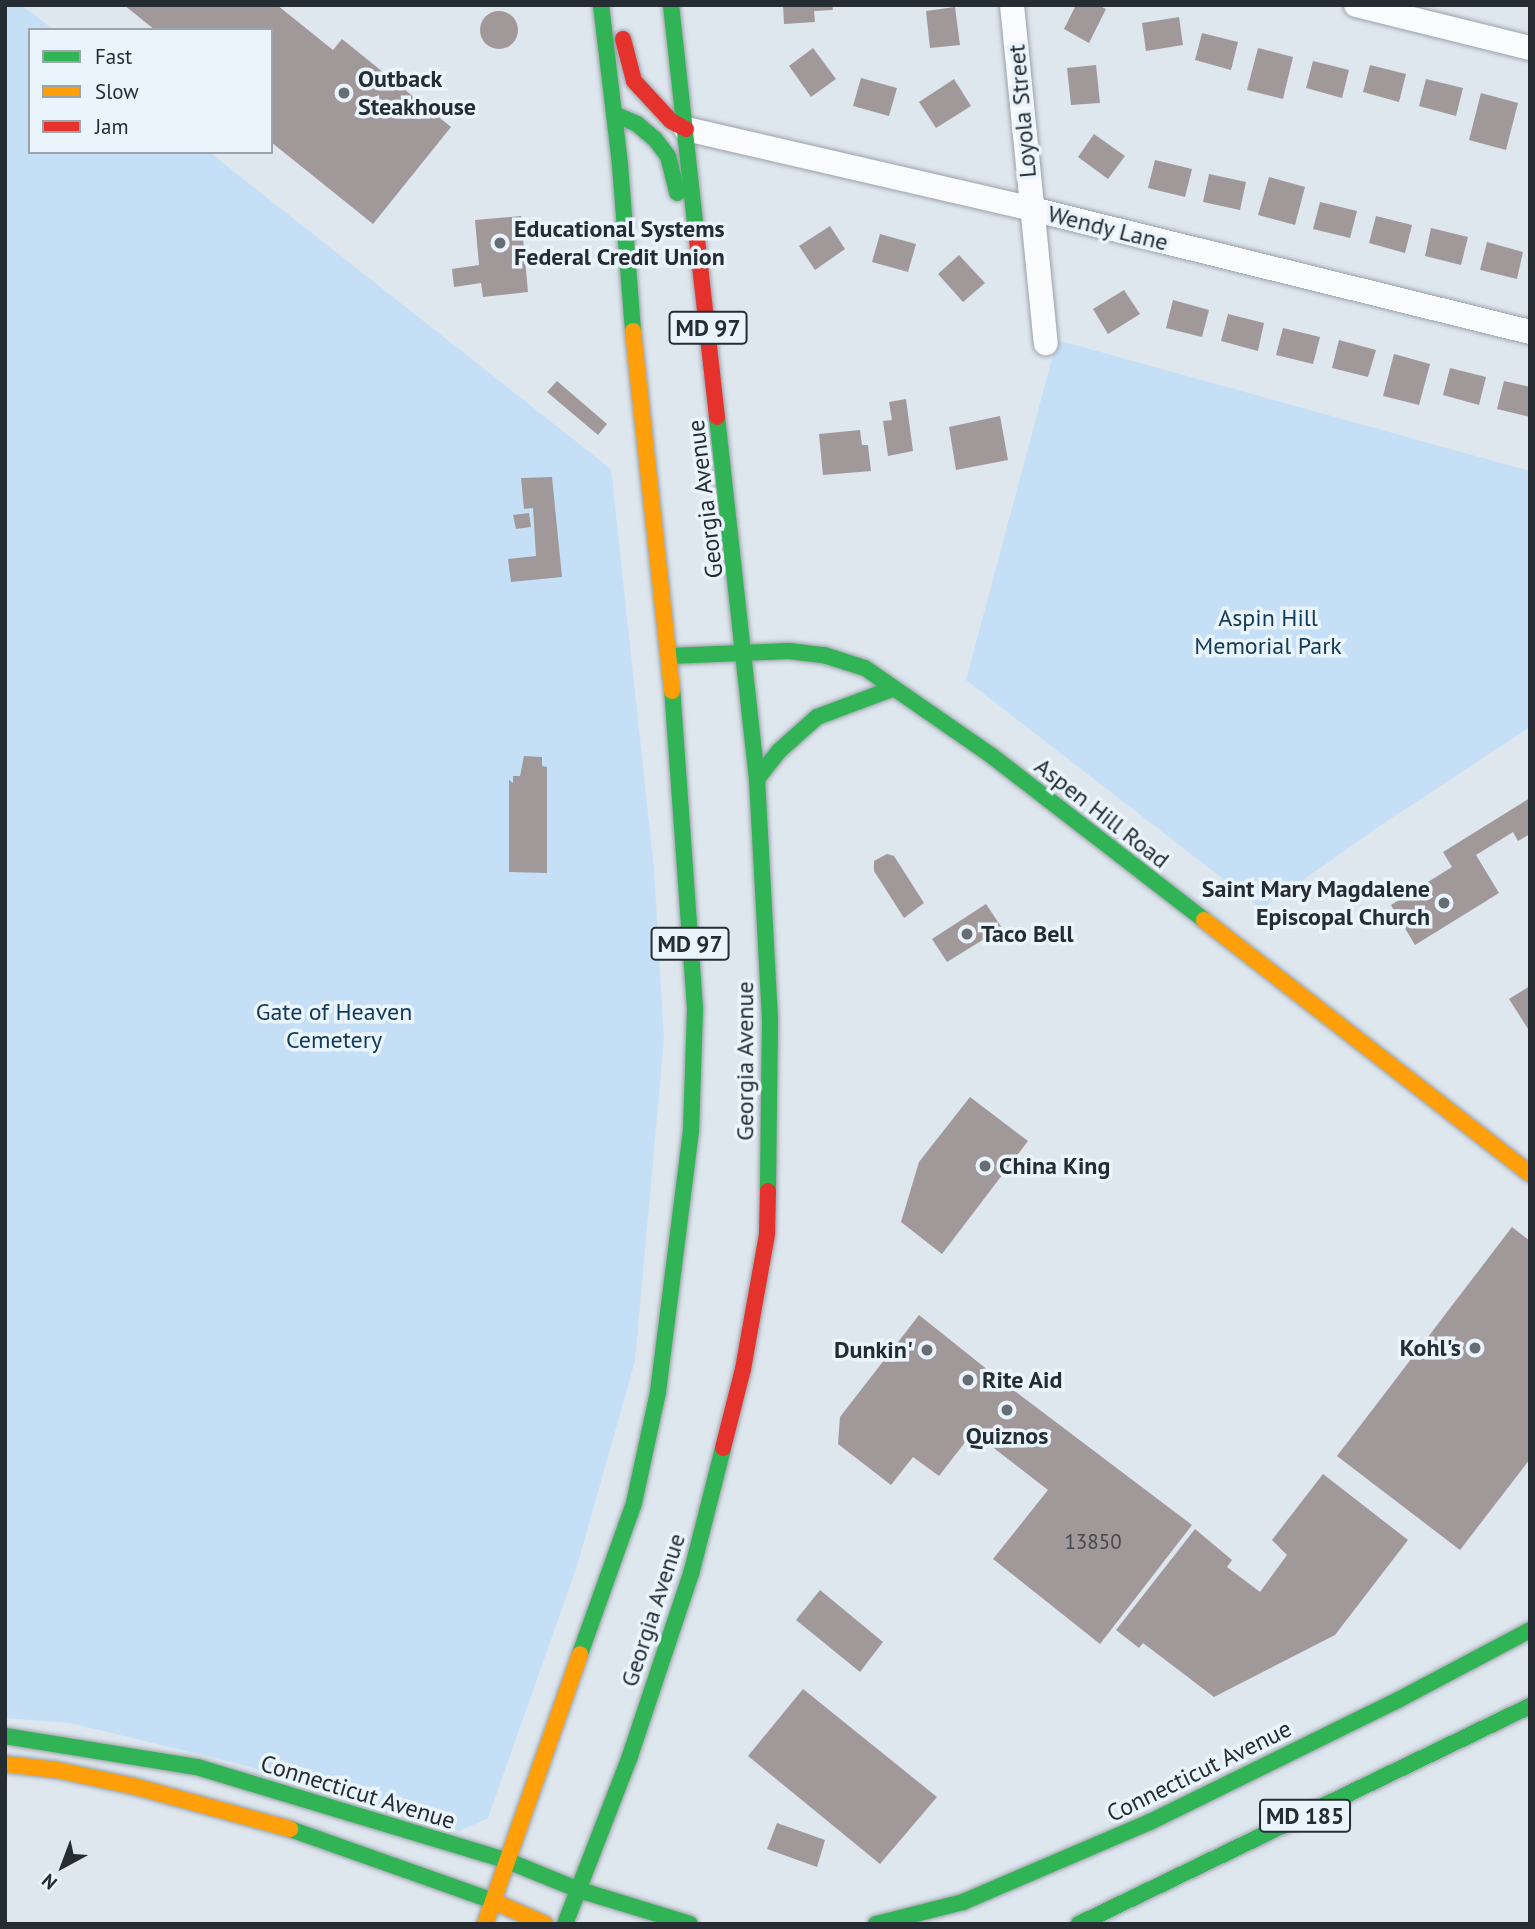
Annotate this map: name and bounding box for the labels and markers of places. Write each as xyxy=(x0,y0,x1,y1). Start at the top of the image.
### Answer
place label: Outback Steakhouse xyxy=(358,65,476,121)
marker: Outback Steakhouse xyxy=(336,85,352,101)
place label: Educational Systems Federal Credit Union xyxy=(514,215,725,271)
marker: Educational Systems Federal Credit Union xyxy=(492,235,508,251)
place label: Saint Mary Magdalene Episcopal Church xyxy=(1201,875,1430,931)
marker: Saint Mary Magdalene Episcopal Church xyxy=(1436,895,1452,911)
place label: Taco Bell xyxy=(981,920,1073,948)
marker: Taco Bell xyxy=(959,926,975,942)
place label: China King xyxy=(999,1152,1110,1180)
marker: China King xyxy=(977,1158,993,1174)
place label: Kohl's xyxy=(1400,1334,1461,1362)
place label: Dunkin' xyxy=(834,1336,913,1364)
marker: Kohl's xyxy=(1467,1340,1483,1356)
marker: Dunkin' xyxy=(919,1342,935,1358)
place label: Rite Aid xyxy=(982,1366,1063,1394)
marker: Rite Aid xyxy=(960,1372,976,1388)
marker: Quiznos xyxy=(999,1402,1015,1418)
place label: Quiznos xyxy=(966,1422,1048,1450)

